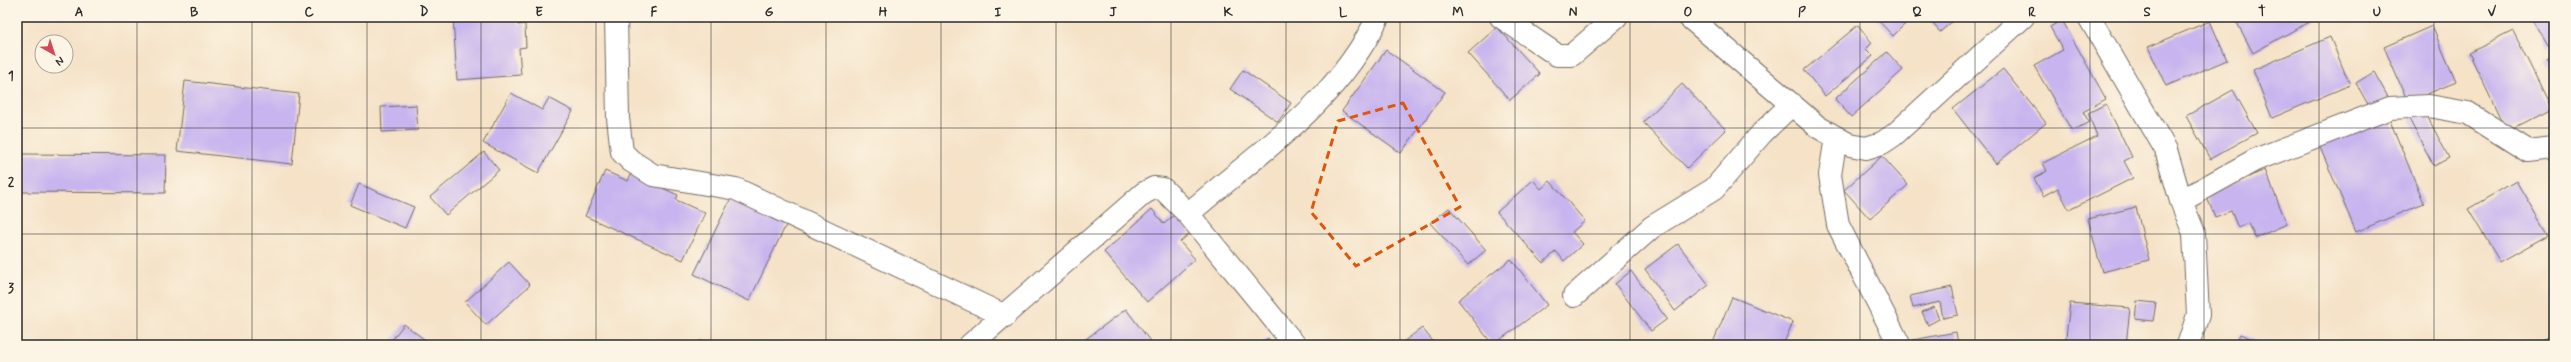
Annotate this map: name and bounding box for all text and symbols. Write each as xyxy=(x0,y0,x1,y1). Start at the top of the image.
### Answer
text: A xyxy=(75,4,83,21)
text: B xyxy=(190,4,199,21)
text: C xyxy=(304,4,314,21)
text: D xyxy=(420,4,429,21)
text: E xyxy=(535,4,543,21)
text: F xyxy=(651,4,658,21)
text: G xyxy=(765,4,774,21)
text: H xyxy=(879,4,888,21)
text: I xyxy=(995,4,1002,21)
text: J xyxy=(1109,4,1117,21)
text: K xyxy=(1223,4,1233,21)
text: L xyxy=(1339,4,1348,21)
text: M xyxy=(1452,4,1464,21)
text: N xyxy=(1569,4,1578,21)
text: O xyxy=(1684,4,1693,21)
text: P xyxy=(1798,4,1806,21)
text: Q xyxy=(1912,4,1922,21)
text: R xyxy=(2028,4,2036,21)
text: S xyxy=(2143,4,2151,21)
text: T xyxy=(2258,4,2266,21)
text: U xyxy=(2373,4,2381,21)
text: V xyxy=(2488,4,2497,21)
north arrow xyxy=(34,34,74,74)
text: N xyxy=(52,53,67,69)
text: 1 xyxy=(8,68,14,85)
text: 2 xyxy=(8,174,15,191)
text: 3 xyxy=(8,280,14,297)

